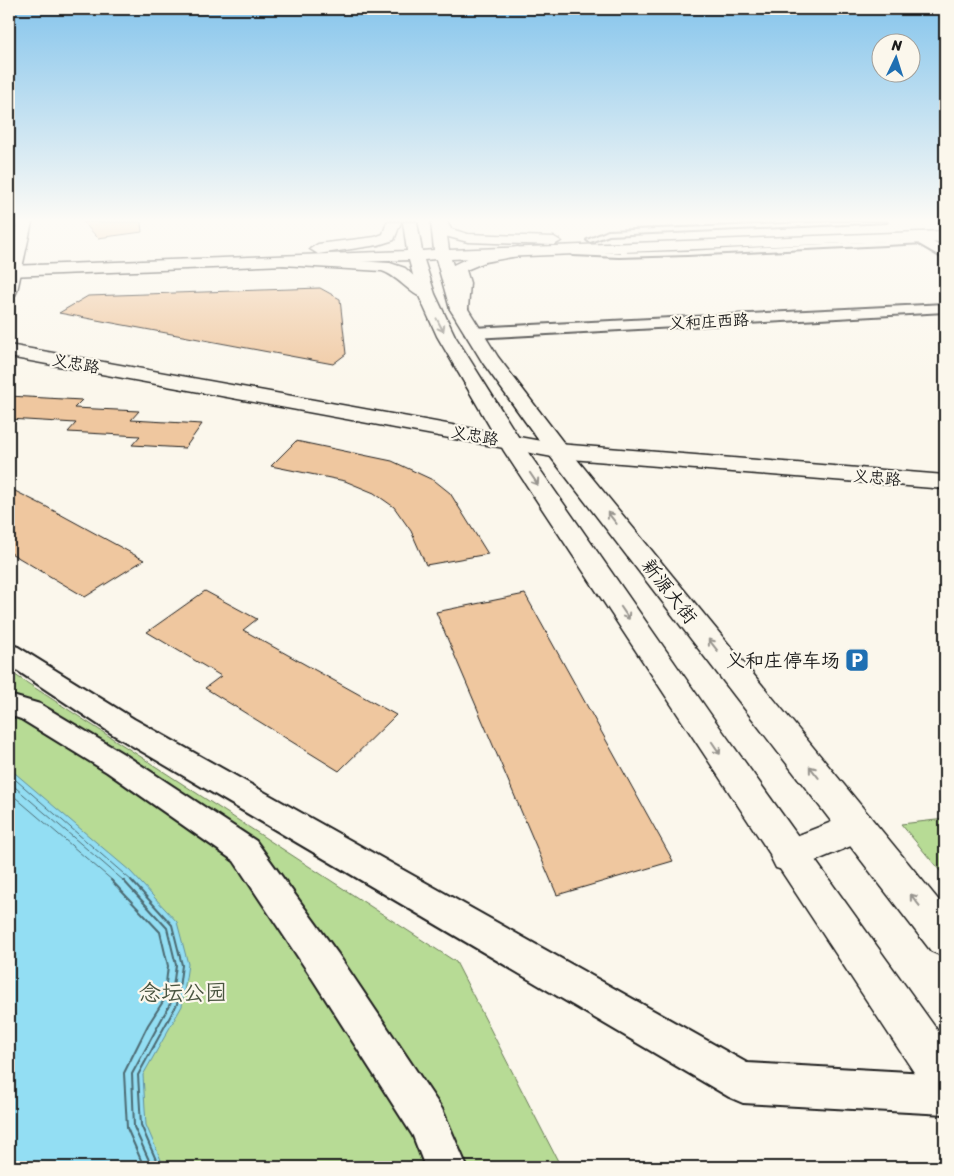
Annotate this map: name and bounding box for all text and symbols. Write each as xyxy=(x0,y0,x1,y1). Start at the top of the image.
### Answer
north arrow xyxy=(872,32,922,82)
text: N xyxy=(890,33,903,58)
street label: 义和庄西路 xyxy=(668,305,750,338)
one-way arrow xyxy=(435,318,445,333)
street label: 义忠路 xyxy=(50,345,102,382)
street label: 义忠路 xyxy=(449,417,501,454)
street label: 义忠路 xyxy=(852,461,902,494)
one-way arrow xyxy=(529,471,539,485)
one-way arrow xyxy=(606,512,617,525)
street label: 新源大街 xyxy=(633,551,706,631)
one-way arrow xyxy=(620,606,630,620)
one-way arrow xyxy=(707,639,718,652)
place label: 义和庄停车场 xyxy=(726,644,840,677)
parking icon: 义和庄停车场 xyxy=(844,647,870,673)
one-way arrow xyxy=(711,741,721,755)
one-way arrow xyxy=(808,766,819,779)
one-way arrow xyxy=(910,893,921,906)
park label: 念坛公园 xyxy=(139,973,227,1012)

